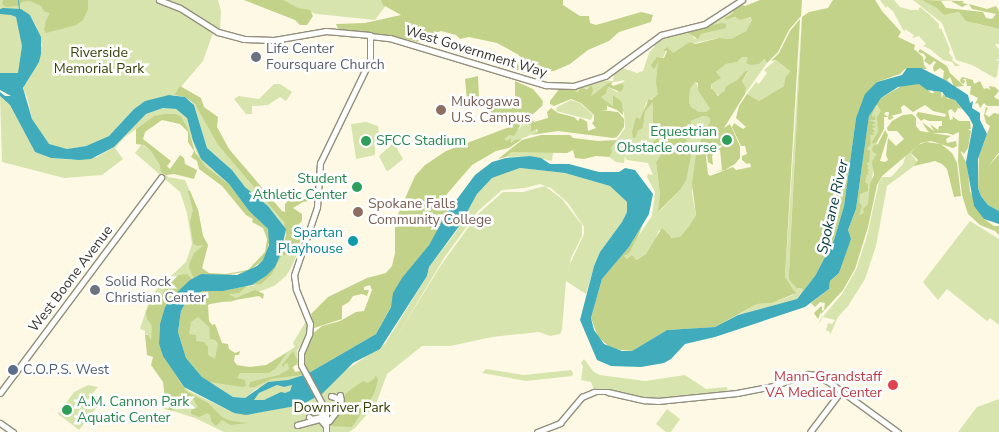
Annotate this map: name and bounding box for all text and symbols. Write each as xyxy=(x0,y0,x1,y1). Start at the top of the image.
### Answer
street label: West Government Way xyxy=(403,22,549,82)
place label: Life Center Foursquare Church xyxy=(266,41,385,74)
park label: Riverside Memorial Park xyxy=(54,45,144,78)
marker: Life Center Foursquare Church xyxy=(250,51,262,63)
place label: Mukogawa U.S. Campus xyxy=(451,94,531,126)
marker: Mukogawa U.S. Campus xyxy=(435,104,447,116)
place label: Equestrian Obstacle course xyxy=(616,124,717,156)
place label: SFCC Stadium xyxy=(376,133,466,149)
marker: Equestrian Obstacle course xyxy=(721,134,733,146)
marker: SFCC Stadium xyxy=(360,135,372,147)
water label: Spokane River xyxy=(813,158,853,256)
place label: Student Athletic Center xyxy=(253,171,347,203)
marker: Student Athletic Center xyxy=(351,181,363,193)
place label: Spokane Falls Community College xyxy=(368,196,492,228)
marker: Spokane Falls Community College xyxy=(352,206,364,218)
street label: West Boone Avenue xyxy=(26,222,116,336)
place label: Spartan Playhouse xyxy=(278,225,343,258)
marker: Spartan Playhouse xyxy=(347,235,359,247)
place label: Solid Rock Christian Center xyxy=(105,274,206,306)
marker: Solid Rock Christian Center xyxy=(89,284,101,296)
place label: C.O.P.S. West xyxy=(23,362,109,378)
marker: C.O.P.S. West xyxy=(7,364,19,376)
place label: Mann-Grandstaff VA Medical Center xyxy=(765,369,882,402)
marker: Mann-Grandstaff VA Medical Center xyxy=(886,378,900,392)
place label: A.M. Cannon Park Aquatic Center xyxy=(77,394,189,427)
park label: Downriver Park xyxy=(293,400,391,416)
marker: A.M. Cannon Park Aquatic Center xyxy=(61,404,73,416)

